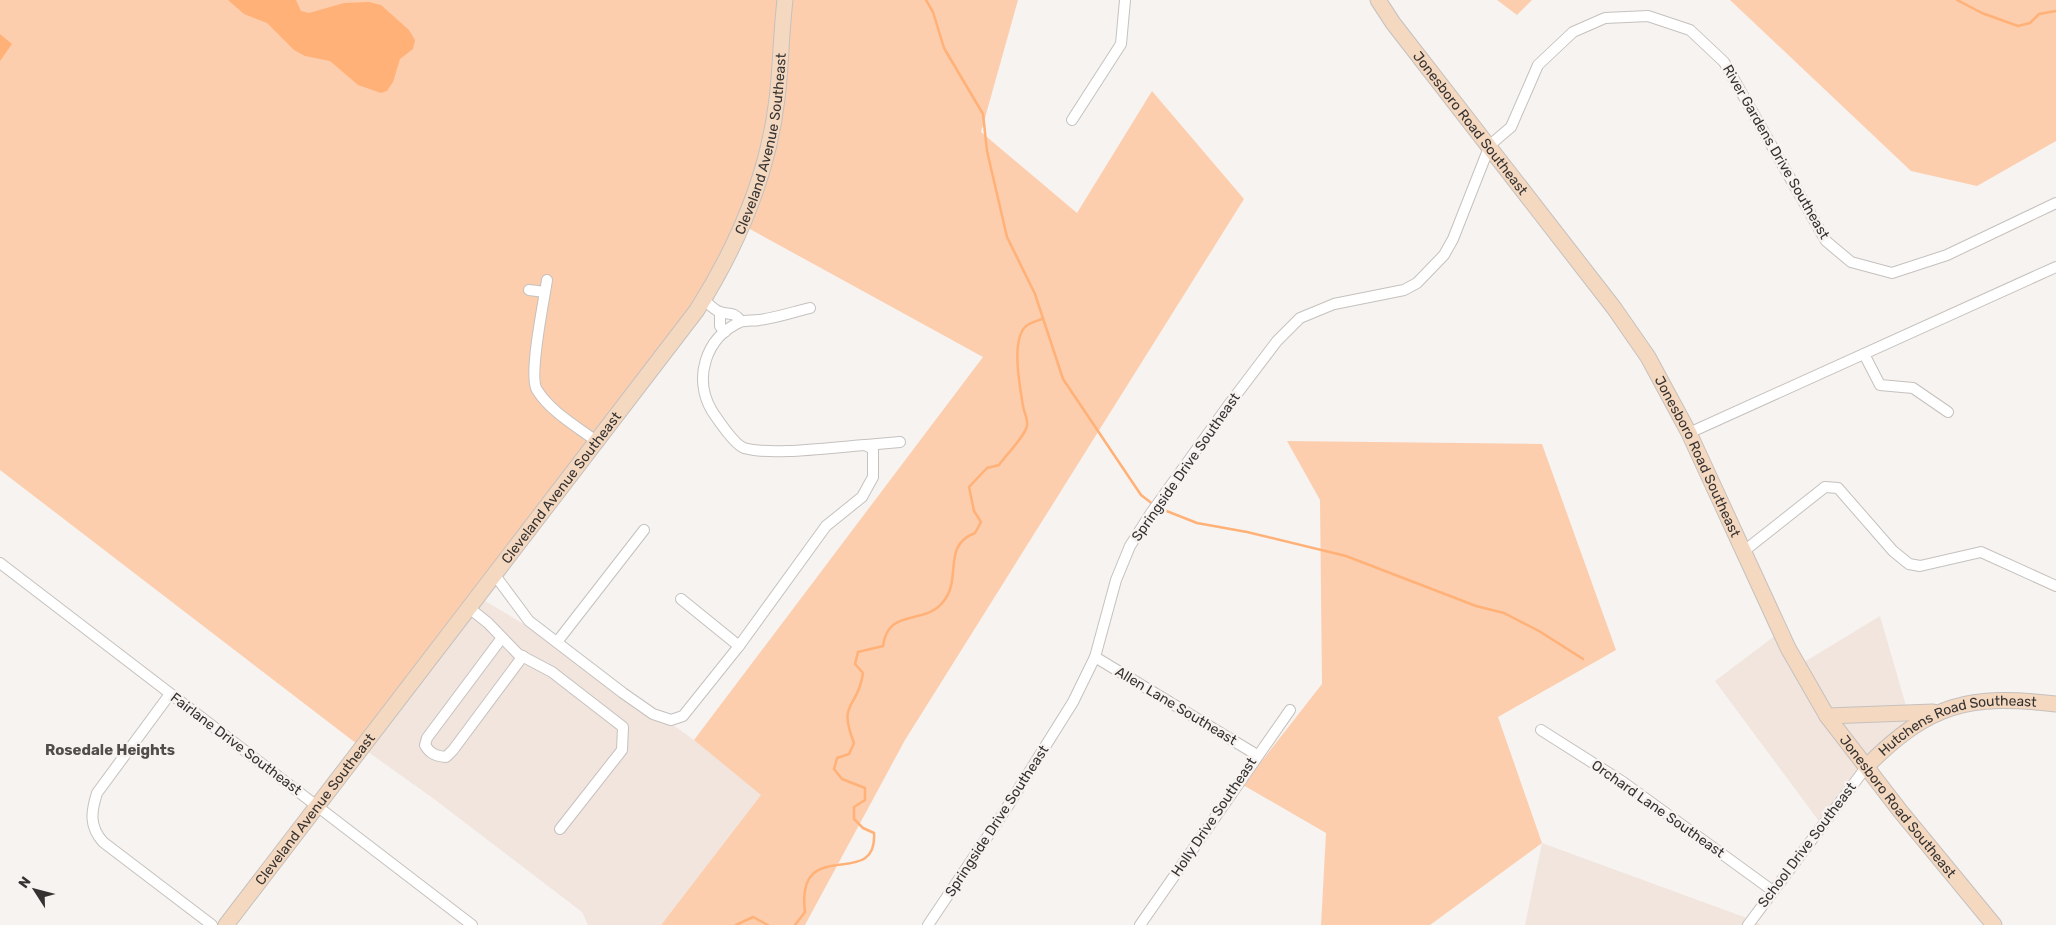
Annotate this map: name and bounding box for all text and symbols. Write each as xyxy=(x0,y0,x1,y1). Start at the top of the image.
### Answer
street label: Jonesboro Road Southeast xyxy=(1409,48,1532,199)
street label: Cleveland Avenue Southeast xyxy=(731,52,789,237)
street label: River Gardens Drive Southeast xyxy=(1719,62,1833,243)
street label: Jonesboro Road Southeast xyxy=(1651,373,1744,540)
street label: Springside Drive Southeast xyxy=(1128,389,1244,544)
street label: Cleveland Avenue Southeast xyxy=(498,408,625,567)
street label: Allen Lane Southeast xyxy=(1112,663,1240,749)
street label: Fairlane Drive Southeast xyxy=(167,689,305,799)
street label: Hutchens Road Southeast xyxy=(1875,692,2038,759)
street label: Cleveland Avenue Southeast xyxy=(251,729,379,888)
street label: Jonesboro Road Southeast xyxy=(1836,731,1960,881)
district label: Rosedale Heights xyxy=(45,741,175,759)
street label: Springside Drive Southeast xyxy=(942,742,1053,900)
street label: Holly Drive Southeast xyxy=(1168,754,1261,880)
street label: Orchard Lane Southeast xyxy=(1588,757,1728,862)
street label: School Drive Southeast xyxy=(1754,779,1860,911)
north arrow xyxy=(10,865,60,915)
text: N xyxy=(15,874,35,892)

